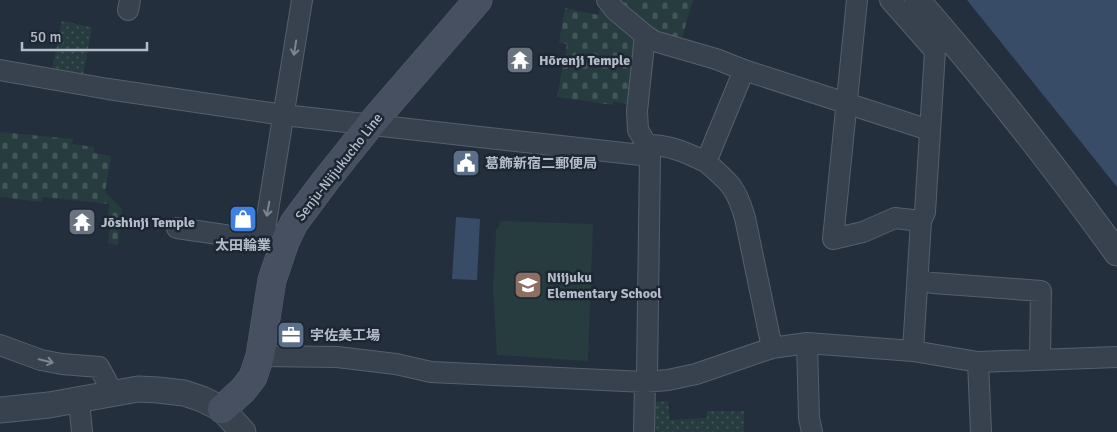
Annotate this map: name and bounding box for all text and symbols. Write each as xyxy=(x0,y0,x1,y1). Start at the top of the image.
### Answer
scale bar xyxy=(22,20,148,52)
text: 50 m xyxy=(30,28,61,46)
one-way arrow xyxy=(289,40,299,56)
temple icon: Hōrenji Temple xyxy=(505,45,535,75)
place label: Hōrenji Temple xyxy=(539,52,630,69)
street label: Senju-Niijukucho Line xyxy=(292,110,386,224)
public building icon: 葛飾新宿二郵便局 xyxy=(451,148,481,178)
place label: 葛飾新宿二郵便局 xyxy=(485,155,597,172)
one-way arrow xyxy=(263,200,273,216)
shop icon: 太田輪業 xyxy=(228,204,258,234)
temple icon: Jōshinji Temple xyxy=(67,207,97,237)
place label: Jōshinji Temple xyxy=(101,214,195,231)
place label: 太田輪業 xyxy=(215,237,271,254)
place label: Niijuku Elementary School xyxy=(547,269,662,302)
school or university icon: Niijuku Elementary School xyxy=(513,270,543,300)
office icon: 宇佐美工場 xyxy=(276,320,306,350)
place label: 宇佐美工場 xyxy=(310,327,380,344)
one-way arrow xyxy=(37,357,53,366)

